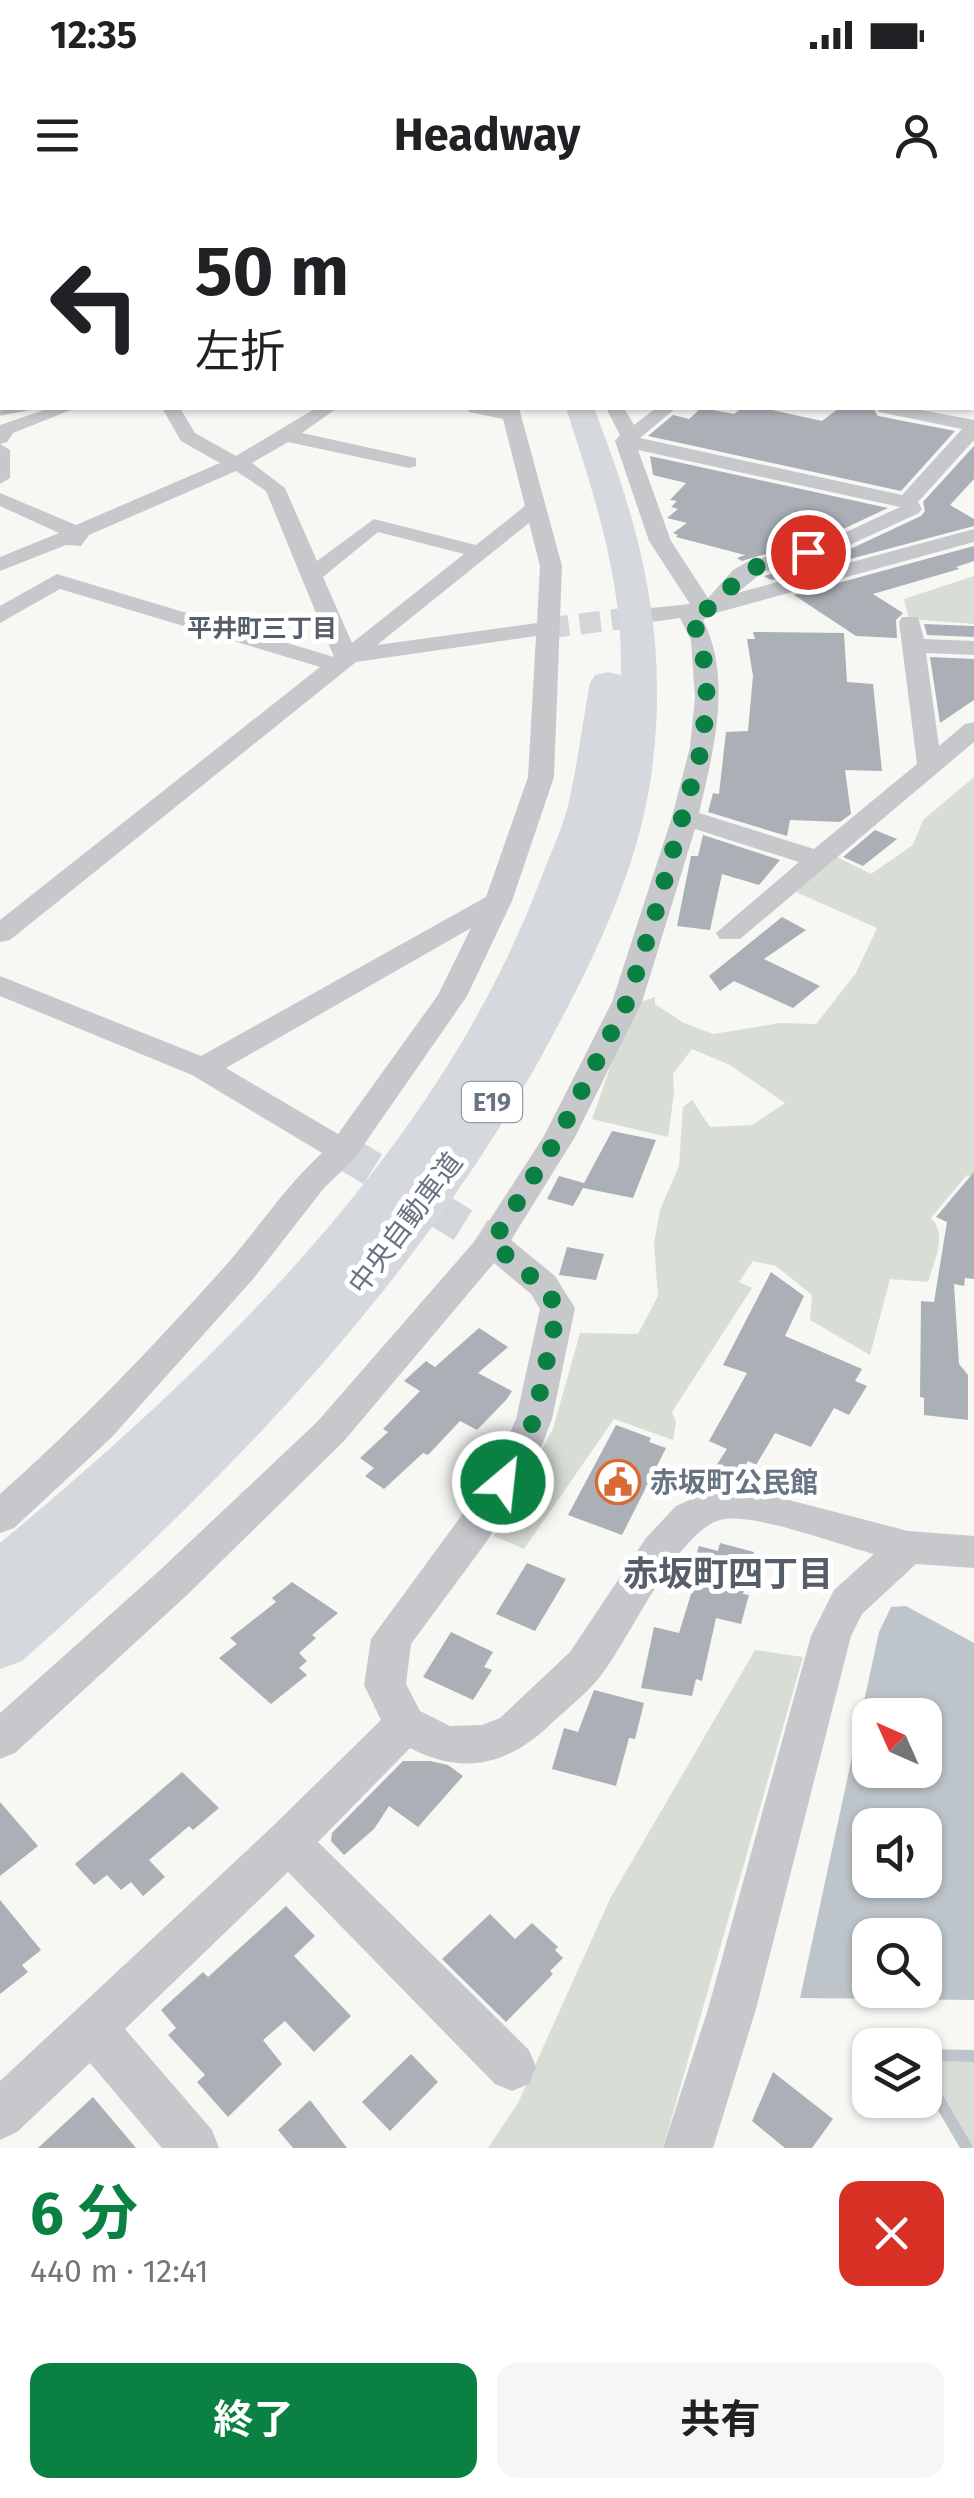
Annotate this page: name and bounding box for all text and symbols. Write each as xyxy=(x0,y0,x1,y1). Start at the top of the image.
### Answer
text: 12:35 xyxy=(50,12,137,58)
icon: menu xyxy=(30,108,85,163)
text: Headway xyxy=(394,108,580,162)
icon: person xyxy=(889,108,944,163)
text: 50 m xyxy=(195,230,349,314)
icon: left xyxy=(30,240,160,370)
text: 左折 xyxy=(195,325,285,379)
pin xyxy=(766,510,851,595)
icon: arrive xyxy=(781,525,836,580)
district label: 平井町三丁目 xyxy=(187,614,337,644)
road number: E19 xyxy=(462,1082,522,1122)
street label: 中央自動車道 xyxy=(342,1146,469,1300)
position arrow xyxy=(451,1430,555,1534)
public building icon: 赤坂町公民館 xyxy=(595,1459,641,1505)
place label: 赤坂町公民館 xyxy=(650,1466,818,1499)
district label: 赤坂町四丁目 xyxy=(623,1553,833,1595)
north arrow xyxy=(852,1698,942,1788)
map controls xyxy=(852,1698,942,2118)
button: sound xyxy=(852,1808,942,1898)
button: search xyxy=(852,1918,942,2008)
button: layers xyxy=(852,2028,942,2118)
text: 6 分 xyxy=(30,2178,138,2250)
button: close xyxy=(839,2181,944,2286)
text: 440 m · 12:41 xyxy=(30,2252,209,2290)
button: 終了 xyxy=(30,2363,477,2478)
button: 共有 xyxy=(497,2363,944,2478)

